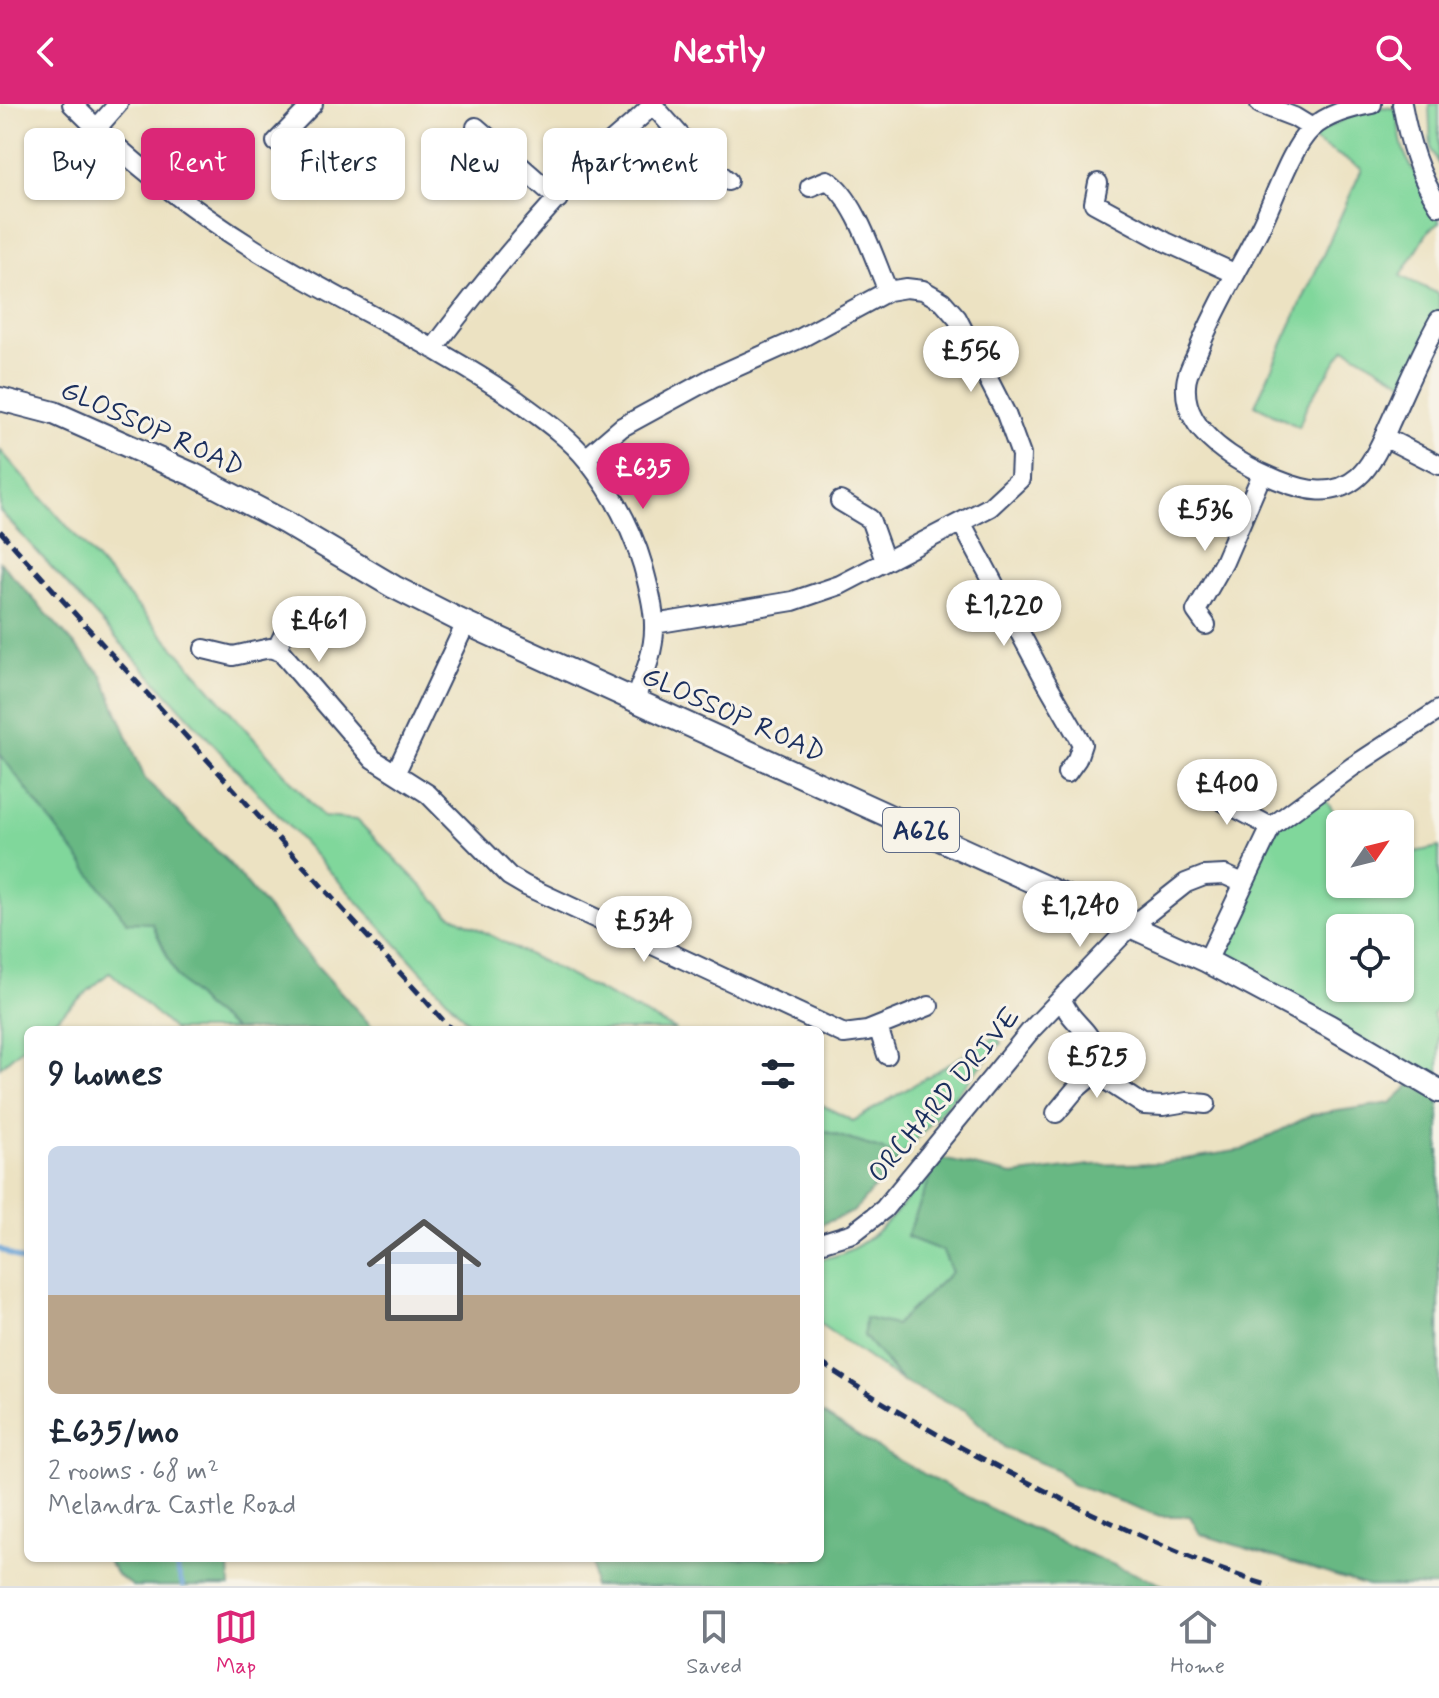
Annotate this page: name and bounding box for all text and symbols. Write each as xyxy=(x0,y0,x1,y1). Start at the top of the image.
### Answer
text: Nestly xyxy=(673,29,766,76)
icon: back xyxy=(24,30,68,74)
icon: search xyxy=(1371,30,1415,74)
chip: Buy xyxy=(24,128,125,200)
chip: Rent xyxy=(141,128,255,200)
chip: Filters xyxy=(271,128,405,200)
chip: New xyxy=(421,128,527,200)
chip: Apartment xyxy=(543,128,727,200)
pin: £556 xyxy=(924,326,1018,394)
text: £556 xyxy=(941,335,1001,369)
street label: GLOSSOP ROAD xyxy=(54,372,250,486)
pin: £635 xyxy=(596,443,690,511)
text: £635 xyxy=(614,452,672,486)
pin: £536 xyxy=(1158,485,1252,553)
text: £536 xyxy=(1176,494,1234,528)
pin: £1,220 xyxy=(939,580,1069,648)
text: £1,220 xyxy=(964,589,1044,623)
pin: £461 xyxy=(272,596,366,664)
text: £461 xyxy=(290,605,348,639)
street label: GLOSSOP ROAD xyxy=(635,658,831,772)
pin: £400 xyxy=(1180,759,1274,827)
text: £400 xyxy=(1195,768,1259,802)
road number: A626 xyxy=(883,808,959,852)
north arrow xyxy=(1326,810,1414,898)
map controls xyxy=(1326,810,1414,1002)
pin: £1,240 xyxy=(1015,881,1145,949)
text: £1,240 xyxy=(1040,890,1120,924)
pin: £534 xyxy=(597,896,691,964)
text: £534 xyxy=(614,905,674,939)
button: locate xyxy=(1326,914,1414,1002)
street label: ORCHARD DRIVE xyxy=(860,1000,1029,1191)
pin: £525 xyxy=(1050,1032,1144,1100)
text: £525 xyxy=(1066,1041,1128,1075)
text: 9 homes xyxy=(48,1052,163,1097)
icon: filters xyxy=(756,1052,800,1096)
icon: home xyxy=(352,1198,496,1342)
text: £635/mo xyxy=(48,1410,179,1455)
text: 2 rooms · 68 m² xyxy=(48,1455,219,1489)
text: Melandra Castle Road xyxy=(48,1489,296,1523)
tab: Map xyxy=(214,1605,258,1681)
tab: Saved xyxy=(686,1605,742,1681)
tab: Home xyxy=(1170,1605,1225,1681)

